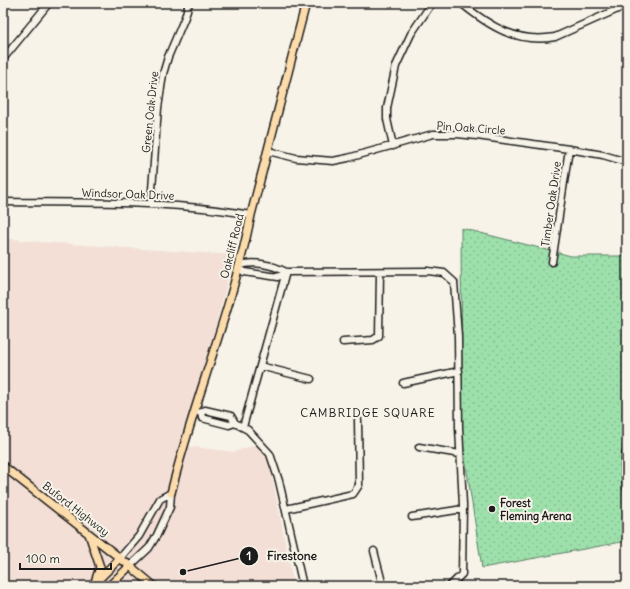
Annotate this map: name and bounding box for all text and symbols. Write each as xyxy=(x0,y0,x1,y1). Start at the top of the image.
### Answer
street label: Green Oak Drive xyxy=(139,70,161,153)
street label: Pin Oak Circle xyxy=(436,119,506,137)
street label: Timber Oak Drive xyxy=(538,160,564,248)
street label: Windsor Oak Drive xyxy=(81,185,175,203)
street label: Oakcliff Road xyxy=(217,212,247,280)
district label: CAMBRIDGE SQUARE xyxy=(300,405,436,420)
street label: Buford Highway xyxy=(40,479,112,539)
place label: Forest Fleming Arena xyxy=(500,496,572,524)
marker: Forest Fleming Arena xyxy=(487,504,497,514)
callout: Firestone xyxy=(239,544,325,568)
scale bar xyxy=(20,545,111,571)
text: 1 xyxy=(247,548,251,563)
text: Firestone xyxy=(267,548,318,563)
text: 100 m xyxy=(26,551,60,566)

